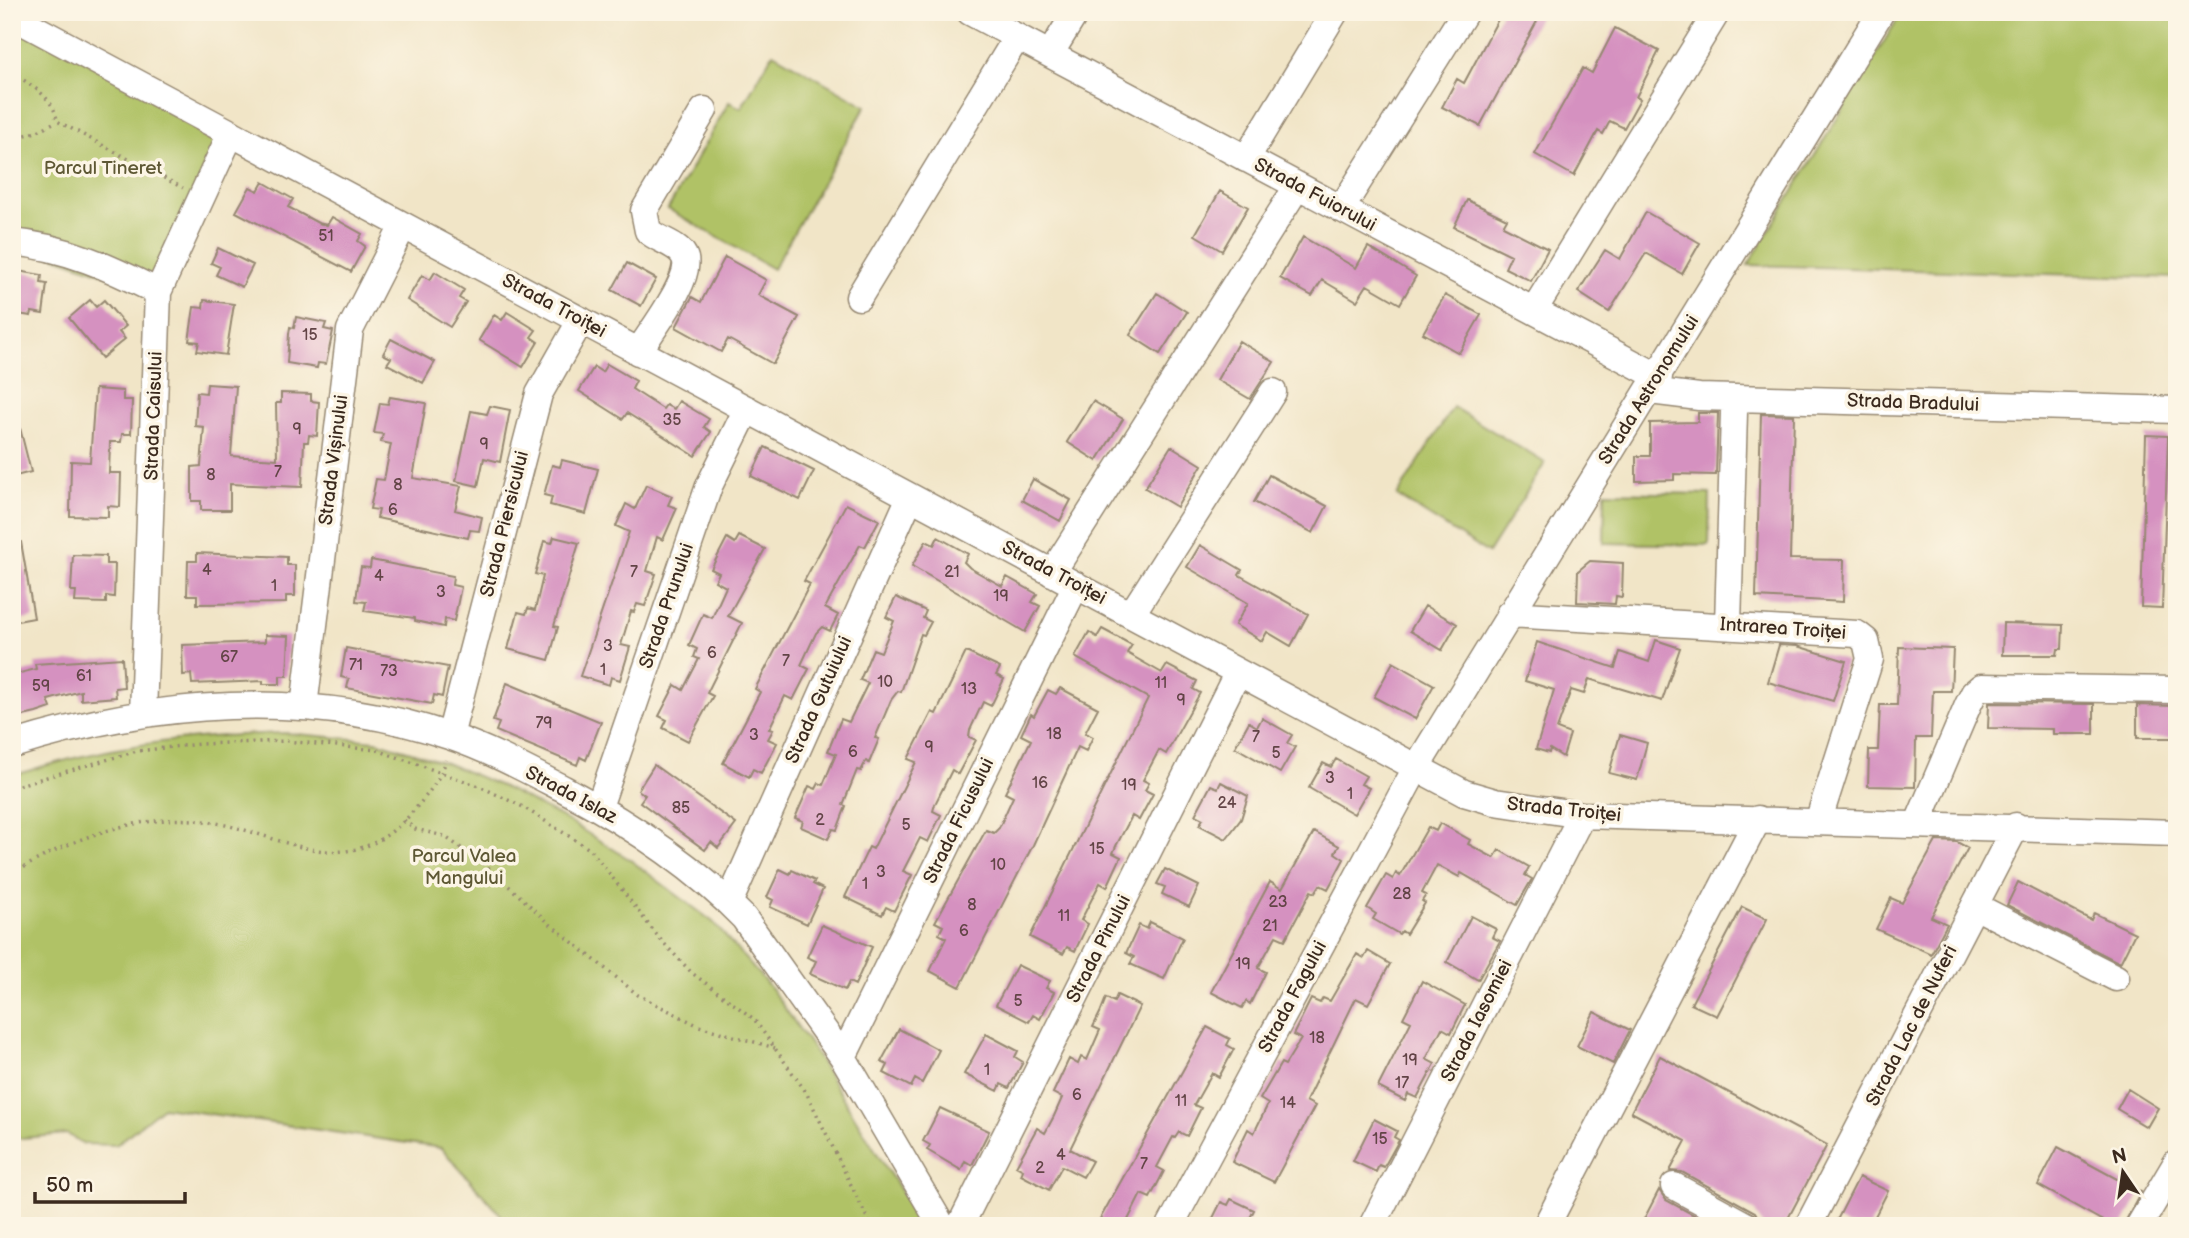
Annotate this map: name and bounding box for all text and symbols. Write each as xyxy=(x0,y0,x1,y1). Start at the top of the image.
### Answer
street label: Strada Fuiorului xyxy=(1250,153,1380,237)
park label: Parcul Tineret xyxy=(44,157,162,180)
house number: 51 xyxy=(318,227,334,246)
street label: Strada Troiței xyxy=(498,269,610,343)
street label: Strada Astronomului xyxy=(1594,311,1704,469)
house number: 15 xyxy=(302,326,318,345)
street label: Strada Caisului xyxy=(140,351,168,481)
street label: Strada Bradului xyxy=(1846,389,1980,417)
street label: Strada Vișinului xyxy=(315,393,353,527)
house number: 35 xyxy=(662,411,682,430)
house number: 9 xyxy=(292,420,302,439)
house number: 9 xyxy=(479,435,489,454)
street label: Strada Piersicului xyxy=(476,449,534,599)
house number: 7 xyxy=(274,463,282,482)
house number: 8 xyxy=(206,466,216,485)
house number: 8 xyxy=(393,476,403,495)
house number: 6 xyxy=(388,501,398,520)
street label: Strada Troiței xyxy=(998,536,1110,610)
street label: Strada Prunului xyxy=(635,540,699,672)
house number: 4 xyxy=(202,561,212,580)
house number: 7 xyxy=(630,563,638,582)
house number: 21 xyxy=(944,563,960,582)
house number: 4 xyxy=(374,567,384,586)
house number: 1 xyxy=(271,577,277,596)
house number: 3 xyxy=(436,583,446,602)
house number: 19 xyxy=(993,587,1009,606)
street label: Intrarea Troiței xyxy=(1719,613,1847,645)
street label: Strada Gutuiului xyxy=(781,633,857,767)
house number: 3 xyxy=(603,637,613,656)
house number: 6 xyxy=(707,644,717,663)
house number: 67 xyxy=(220,648,238,667)
house number: 7 xyxy=(782,652,790,671)
house number: 71 xyxy=(349,656,363,675)
house number: 1 xyxy=(600,661,606,680)
house number: 73 xyxy=(380,662,398,681)
house number: 61 xyxy=(76,667,92,686)
house number: 10 xyxy=(877,673,893,692)
house number: 11 xyxy=(1155,674,1167,693)
house number: 59 xyxy=(32,677,50,696)
house number: 13 xyxy=(961,680,977,699)
house number: 9 xyxy=(1176,691,1186,710)
house number: 79 xyxy=(535,714,553,733)
house number: 18 xyxy=(1046,725,1062,744)
house number: 3 xyxy=(749,726,759,745)
house number: 7 xyxy=(1252,728,1260,747)
house number: 9 xyxy=(924,738,934,757)
house number: 6 xyxy=(848,743,858,762)
house number: 5 xyxy=(1271,744,1281,763)
street label: Strada Ficusului xyxy=(919,754,999,888)
street label: Strada Islaz xyxy=(521,761,622,829)
house number: 3 xyxy=(1325,769,1335,788)
house number: 16 xyxy=(1032,774,1048,793)
house number: 19 xyxy=(1121,776,1137,795)
house number: 1 xyxy=(1347,785,1353,804)
street label: Strada Troiței xyxy=(1506,793,1622,827)
house number: 24 xyxy=(1218,794,1237,813)
house number: 85 xyxy=(672,799,690,818)
house number: 2 xyxy=(815,811,825,830)
house number: 5 xyxy=(901,816,911,835)
house number: 15 xyxy=(1089,840,1105,859)
park label: Parcul Valea Mangului xyxy=(411,845,517,890)
house number: 10 xyxy=(990,856,1006,875)
house number: 3 xyxy=(876,863,886,882)
house number: 1 xyxy=(862,875,868,894)
house number: 28 xyxy=(1393,885,1411,904)
street label: Strada Pinului xyxy=(1062,891,1136,1007)
house number: 23 xyxy=(1269,893,1288,912)
house number: 8 xyxy=(967,896,977,915)
house number: 11 xyxy=(1058,907,1070,926)
house number: 21 xyxy=(1262,917,1278,936)
house number: 6 xyxy=(959,922,969,941)
street label: Strada Fagului xyxy=(1254,937,1332,1057)
street label: Strada Lac de Nuferi xyxy=(1861,942,1963,1110)
house number: 19 xyxy=(1235,955,1251,974)
street label: Strada Iasomiei xyxy=(1436,956,1518,1086)
house number: 5 xyxy=(1013,992,1023,1011)
house number: 18 xyxy=(1309,1029,1325,1048)
house number: 19 xyxy=(1402,1051,1418,1070)
house number: 1 xyxy=(984,1061,990,1080)
house number: 17 xyxy=(1395,1074,1409,1093)
house number: 6 xyxy=(1072,1086,1082,1105)
house number: 11 xyxy=(1175,1092,1187,1111)
house number: 14 xyxy=(1280,1094,1296,1113)
house number: 15 xyxy=(1372,1130,1388,1149)
north arrow xyxy=(2088,1136,2158,1206)
text: N xyxy=(2110,1144,2129,1170)
house number: 4 xyxy=(1056,1146,1066,1165)
house number: 7 xyxy=(1140,1155,1148,1174)
house number: 2 xyxy=(1035,1159,1045,1178)
scale bar xyxy=(35,1161,186,1205)
text: 50 m xyxy=(46,1173,93,1198)

